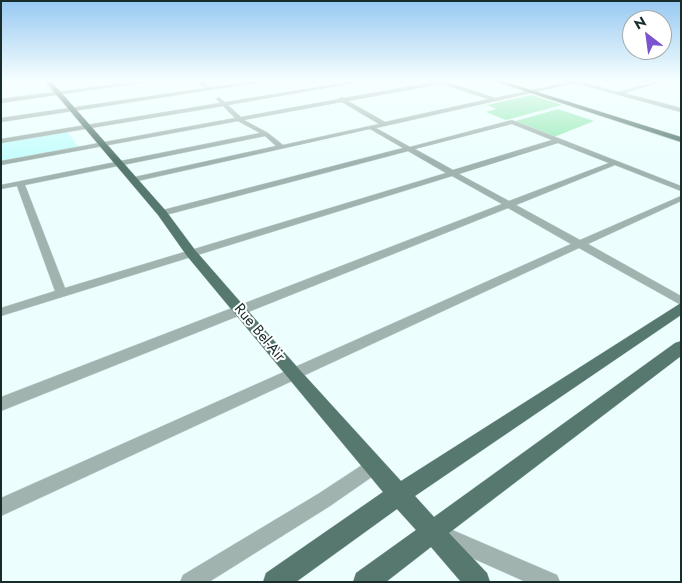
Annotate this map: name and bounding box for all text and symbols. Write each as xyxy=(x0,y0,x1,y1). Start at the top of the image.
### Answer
north arrow xyxy=(622,10,672,60)
text: N xyxy=(630,11,650,34)
street label: Rue Bel-Air xyxy=(230,300,288,366)

